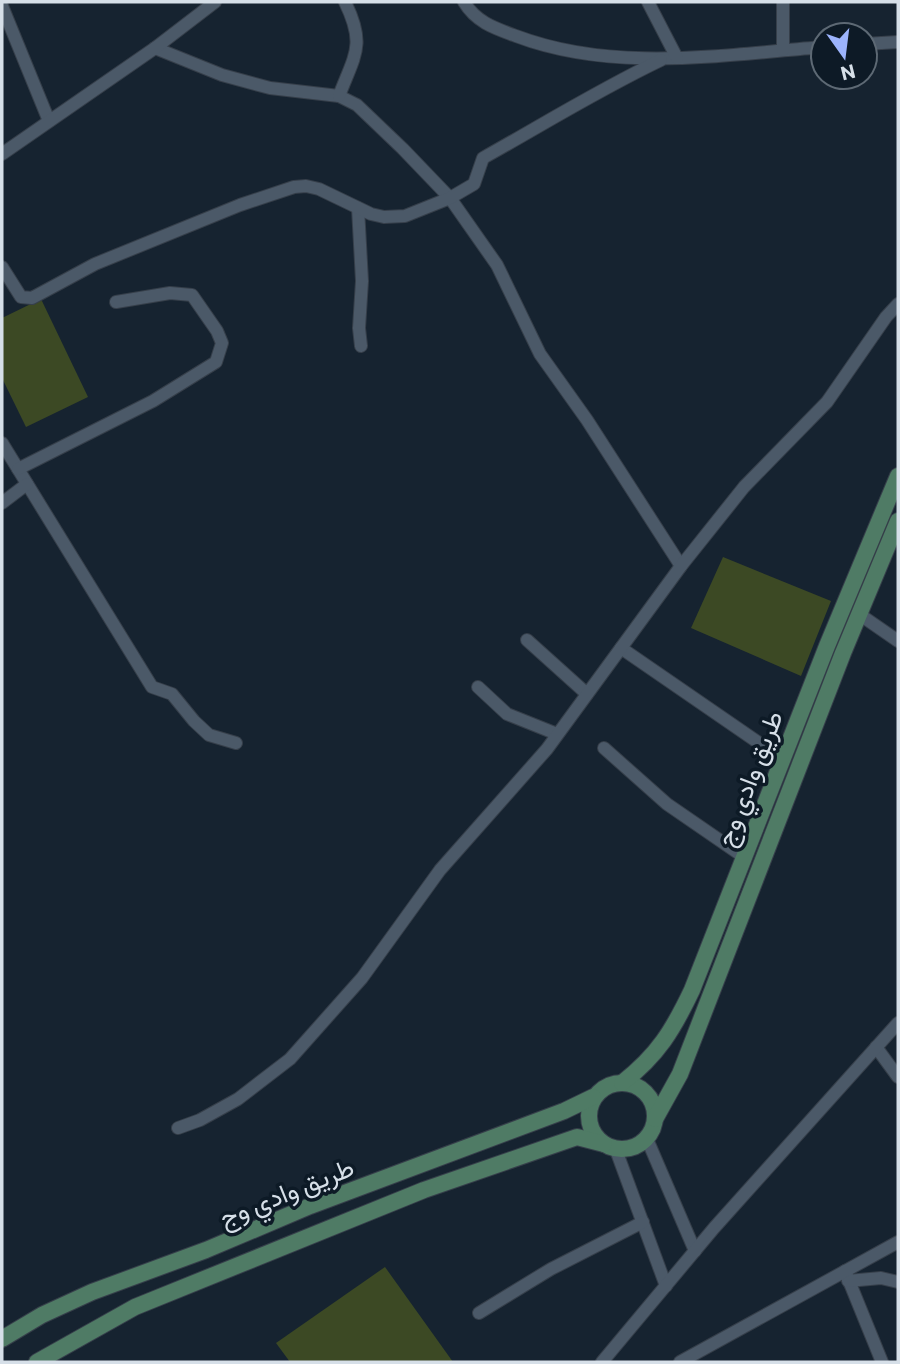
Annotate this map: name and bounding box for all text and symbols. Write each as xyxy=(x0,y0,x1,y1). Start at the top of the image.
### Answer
north arrow xyxy=(809,21,879,91)
text: N xyxy=(839,60,858,86)
street label: طريق وادي وج xyxy=(708,706,795,853)
street label: طريق وادي وج xyxy=(214,1150,360,1239)

